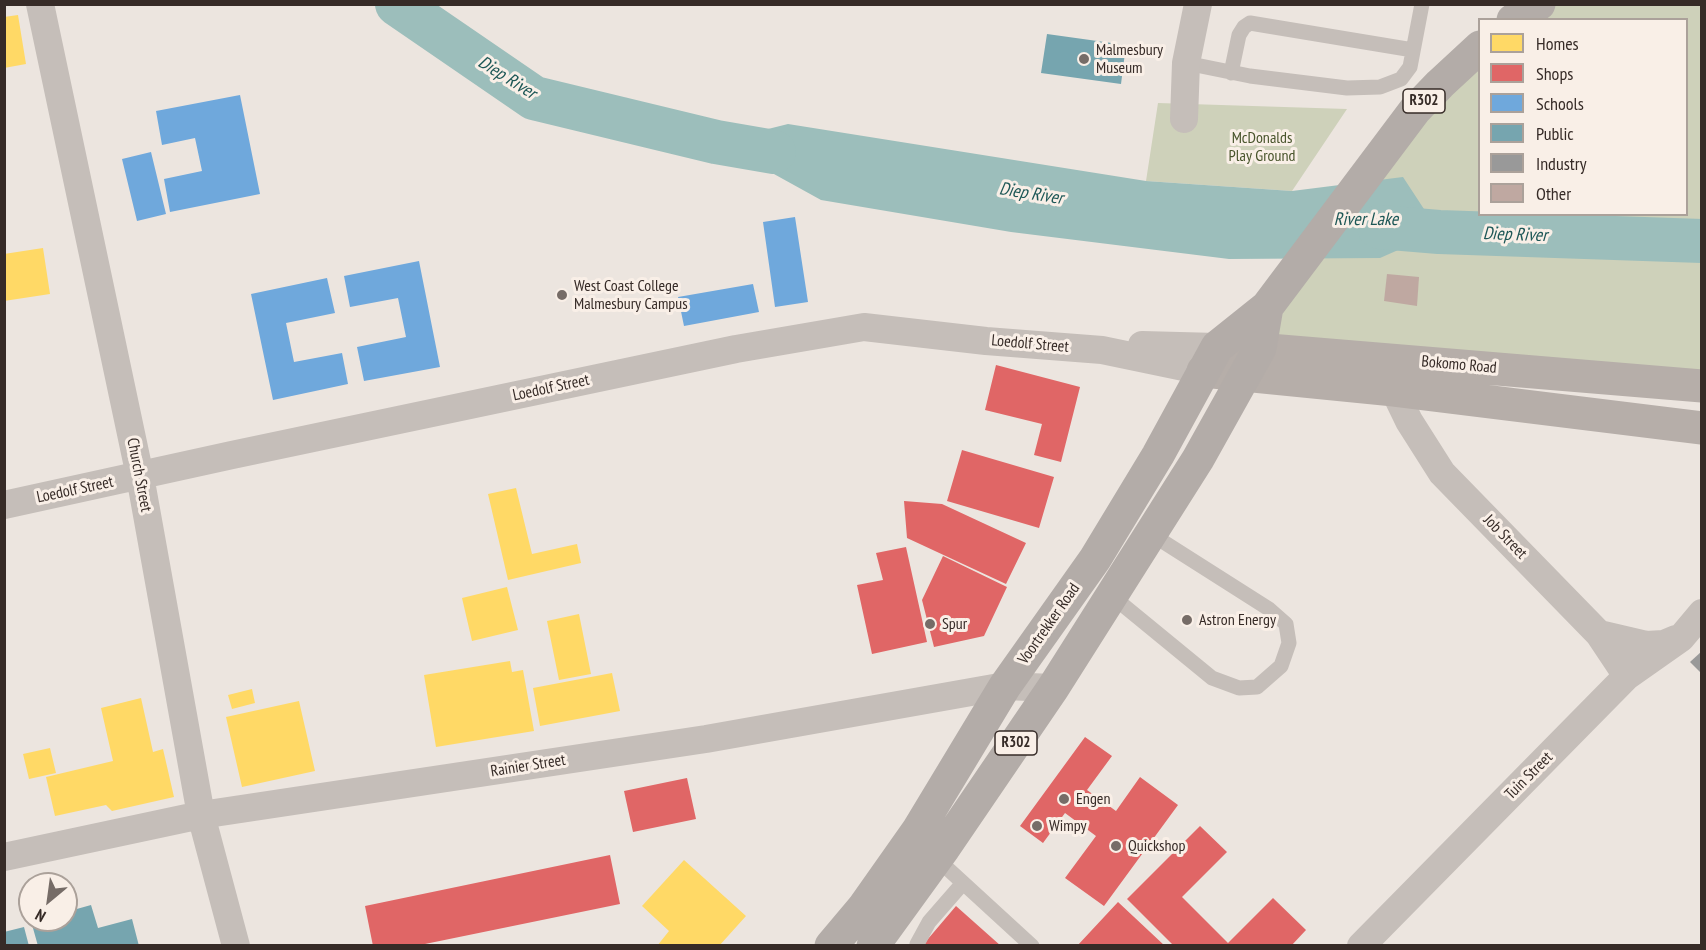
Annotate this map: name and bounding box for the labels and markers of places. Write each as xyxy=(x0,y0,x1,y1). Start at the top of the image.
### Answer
place label: Malmesbury Museum xyxy=(1096,40,1163,78)
marker: Malmesbury Museum xyxy=(1077,52,1091,66)
place label: West Coast College Malmesbury Campus xyxy=(574,276,688,314)
marker: West Coast College Malmesbury Campus xyxy=(555,288,569,302)
place label: Astron Energy xyxy=(1199,610,1276,630)
marker: Astron Energy xyxy=(1180,613,1194,627)
place label: Spur xyxy=(942,614,967,634)
marker: Spur xyxy=(923,617,937,631)
place label: Engen xyxy=(1076,789,1110,809)
marker: Engen xyxy=(1057,792,1071,806)
place label: Wimpy xyxy=(1049,816,1086,836)
marker: Wimpy xyxy=(1030,819,1044,833)
place label: Quickshop xyxy=(1128,836,1185,856)
marker: Quickshop xyxy=(1109,839,1123,853)

